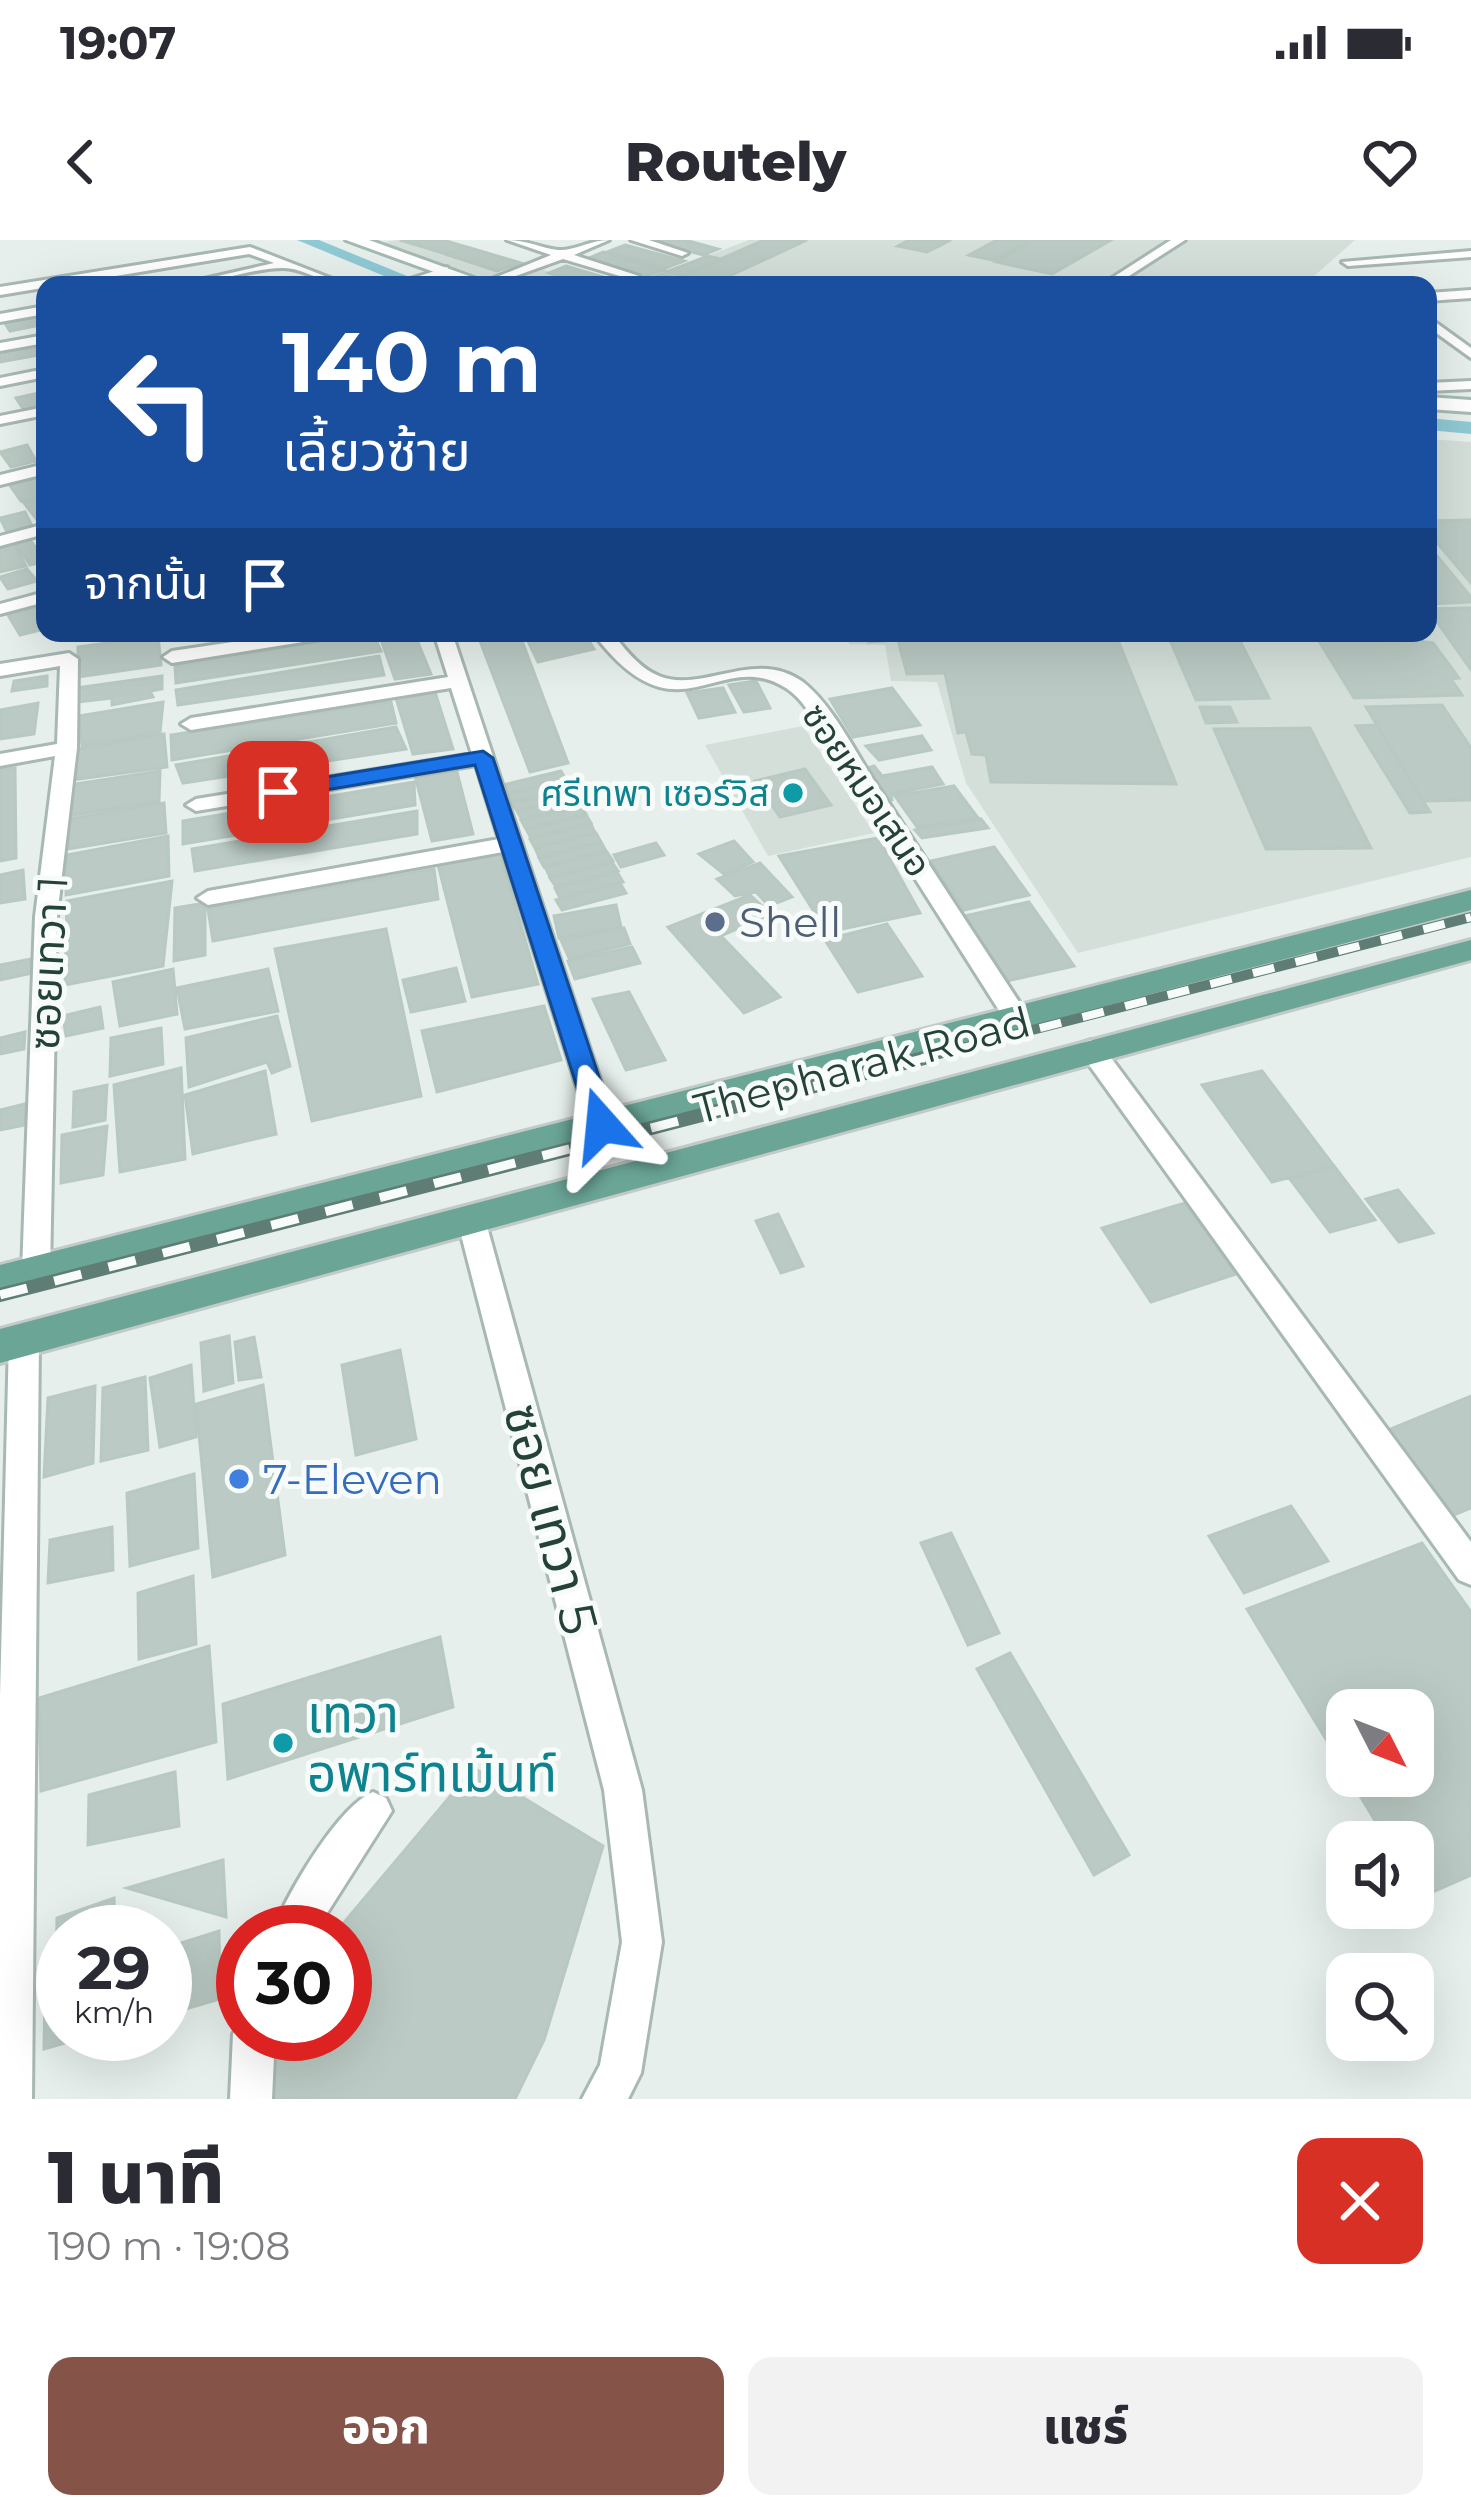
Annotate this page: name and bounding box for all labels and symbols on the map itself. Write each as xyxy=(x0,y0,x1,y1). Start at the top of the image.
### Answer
street label: ซอยหมอเสนอ xyxy=(793,695,941,885)
pin xyxy=(227,741,329,843)
place label: ศรีเทพา เซอร์วิส xyxy=(540,771,769,815)
marker: ศรีเทพา เซอร์วิส xyxy=(780,780,806,806)
street label: ซอยเทวา 1 xyxy=(17,875,79,1051)
place label: Shell xyxy=(739,896,841,948)
marker: Shell xyxy=(702,909,728,935)
street label: Thepharak Road xyxy=(688,995,1036,1135)
position arrow xyxy=(539,1062,665,1188)
street label: ซอย เทวา 5 xyxy=(491,1397,611,1641)
place label: 7-Eleven xyxy=(263,1453,442,1505)
marker: 7-Eleven xyxy=(226,1466,252,1492)
place label: เทวา อพาร์ทเม้นท์ xyxy=(307,1683,557,1804)
north arrow xyxy=(1326,1689,1434,1797)
marker: เทวา อพาร์ทเม้นท์ xyxy=(270,1730,296,1756)
speed limit sign: 30 xyxy=(216,1905,372,2061)

